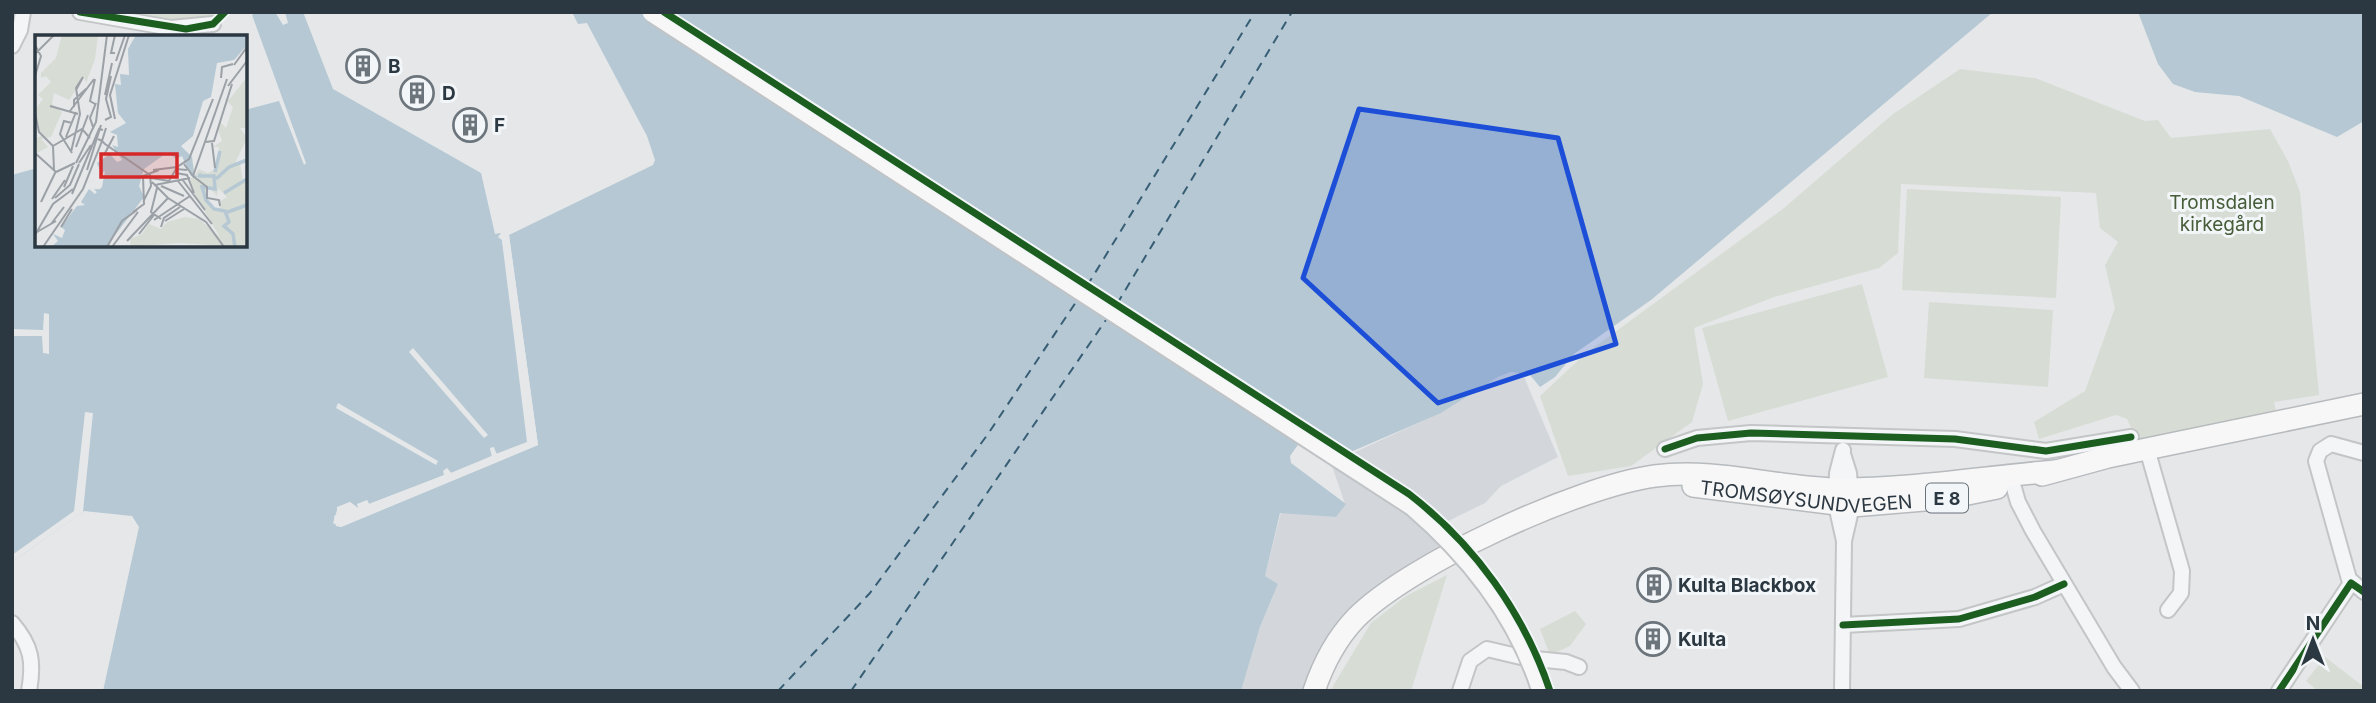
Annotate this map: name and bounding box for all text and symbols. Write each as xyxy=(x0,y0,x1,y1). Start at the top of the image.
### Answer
inset map xyxy=(35,35,247,247)
building icon: B xyxy=(344,47,382,85)
place label: B xyxy=(388,55,401,78)
building icon: D xyxy=(398,74,436,112)
place label: D xyxy=(442,82,456,105)
building icon: F xyxy=(451,106,489,144)
place label: F xyxy=(494,114,505,137)
park label: Tromsdalen kirkegård xyxy=(2169,191,2275,236)
street label: TROMSØYSUNDVEGEN xyxy=(1699,475,1913,518)
road number: E 8 xyxy=(1926,484,1968,512)
building icon: Kulta Blackbox xyxy=(1635,566,1673,604)
place label: Kulta Blackbox xyxy=(1678,574,1816,597)
north arrow xyxy=(2278,605,2348,675)
text: N xyxy=(2306,612,2320,635)
building icon: Kulta xyxy=(1634,620,1672,658)
place label: Kulta xyxy=(1678,628,1726,651)

